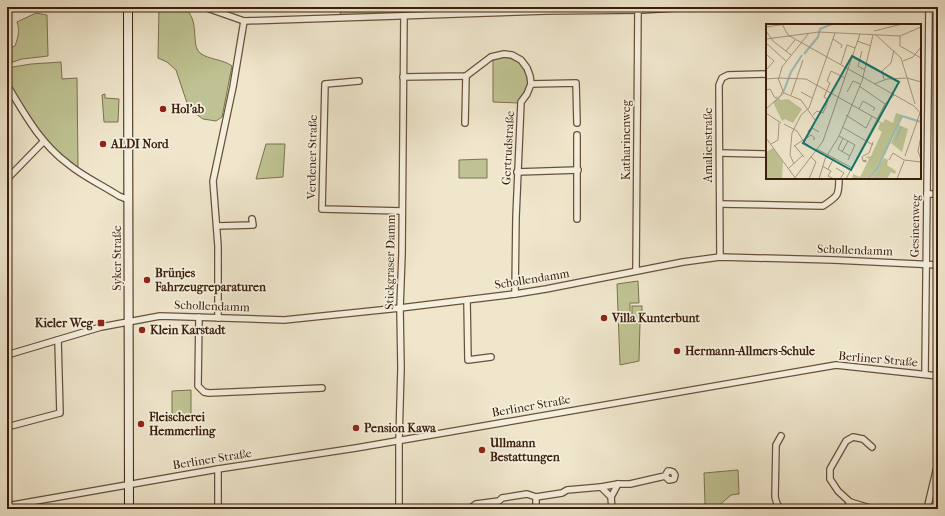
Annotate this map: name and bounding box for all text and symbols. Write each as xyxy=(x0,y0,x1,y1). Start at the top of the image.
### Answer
inset map xyxy=(766,24,921,179)
street label: Katharinenweg xyxy=(619,99,633,180)
place label: Hol'ab xyxy=(171,102,205,116)
marker: Hol'ab xyxy=(158,104,168,114)
street label: Amalienstraße xyxy=(701,108,715,183)
street label: Gertrudstraße xyxy=(499,111,517,185)
street label: Verdener Straße xyxy=(304,114,320,200)
place label: ALDI Nord xyxy=(110,137,169,151)
marker: ALDI Nord xyxy=(98,139,108,149)
street label: Gesinenweg xyxy=(907,194,923,258)
street label: Stickgraser Damm xyxy=(382,214,398,310)
street label: Syker Straße xyxy=(110,225,124,291)
street label: Schollendamm xyxy=(817,242,893,258)
place label: Brünjes Fahrzeugreparaturen xyxy=(154,266,267,295)
street label: Schollendamm xyxy=(494,266,570,292)
marker: Brünjes Fahrzeugreparaturen xyxy=(142,275,152,285)
street label: Schollendamm xyxy=(174,298,250,314)
place label: Villa Kunterbunt xyxy=(611,311,700,325)
marker: Villa Kunterbunt xyxy=(599,313,609,323)
place label: Kieler Weg xyxy=(35,316,94,331)
marker: Kieler Weg xyxy=(96,318,106,328)
place label: Klein Karstadt xyxy=(150,323,226,337)
marker: Klein Karstadt xyxy=(137,325,147,335)
place label: Hermann-Allmers-Schule xyxy=(685,344,815,358)
marker: Hermann-Allmers-Schule xyxy=(672,346,682,356)
street label: Berliner Straße xyxy=(838,349,918,369)
street label: Berliner Straße xyxy=(490,392,572,420)
place label: Fleischerei Hemmerling xyxy=(148,410,216,439)
marker: Fleischerei Hemmerling xyxy=(136,419,146,429)
place label: Pension Kawa xyxy=(364,421,436,435)
marker: Pension Kawa xyxy=(351,423,361,433)
place label: Ullmann Bestattungen xyxy=(489,436,561,465)
marker: Ullmann Bestattungen xyxy=(477,445,487,455)
street label: Berliner Straße xyxy=(171,446,253,472)

